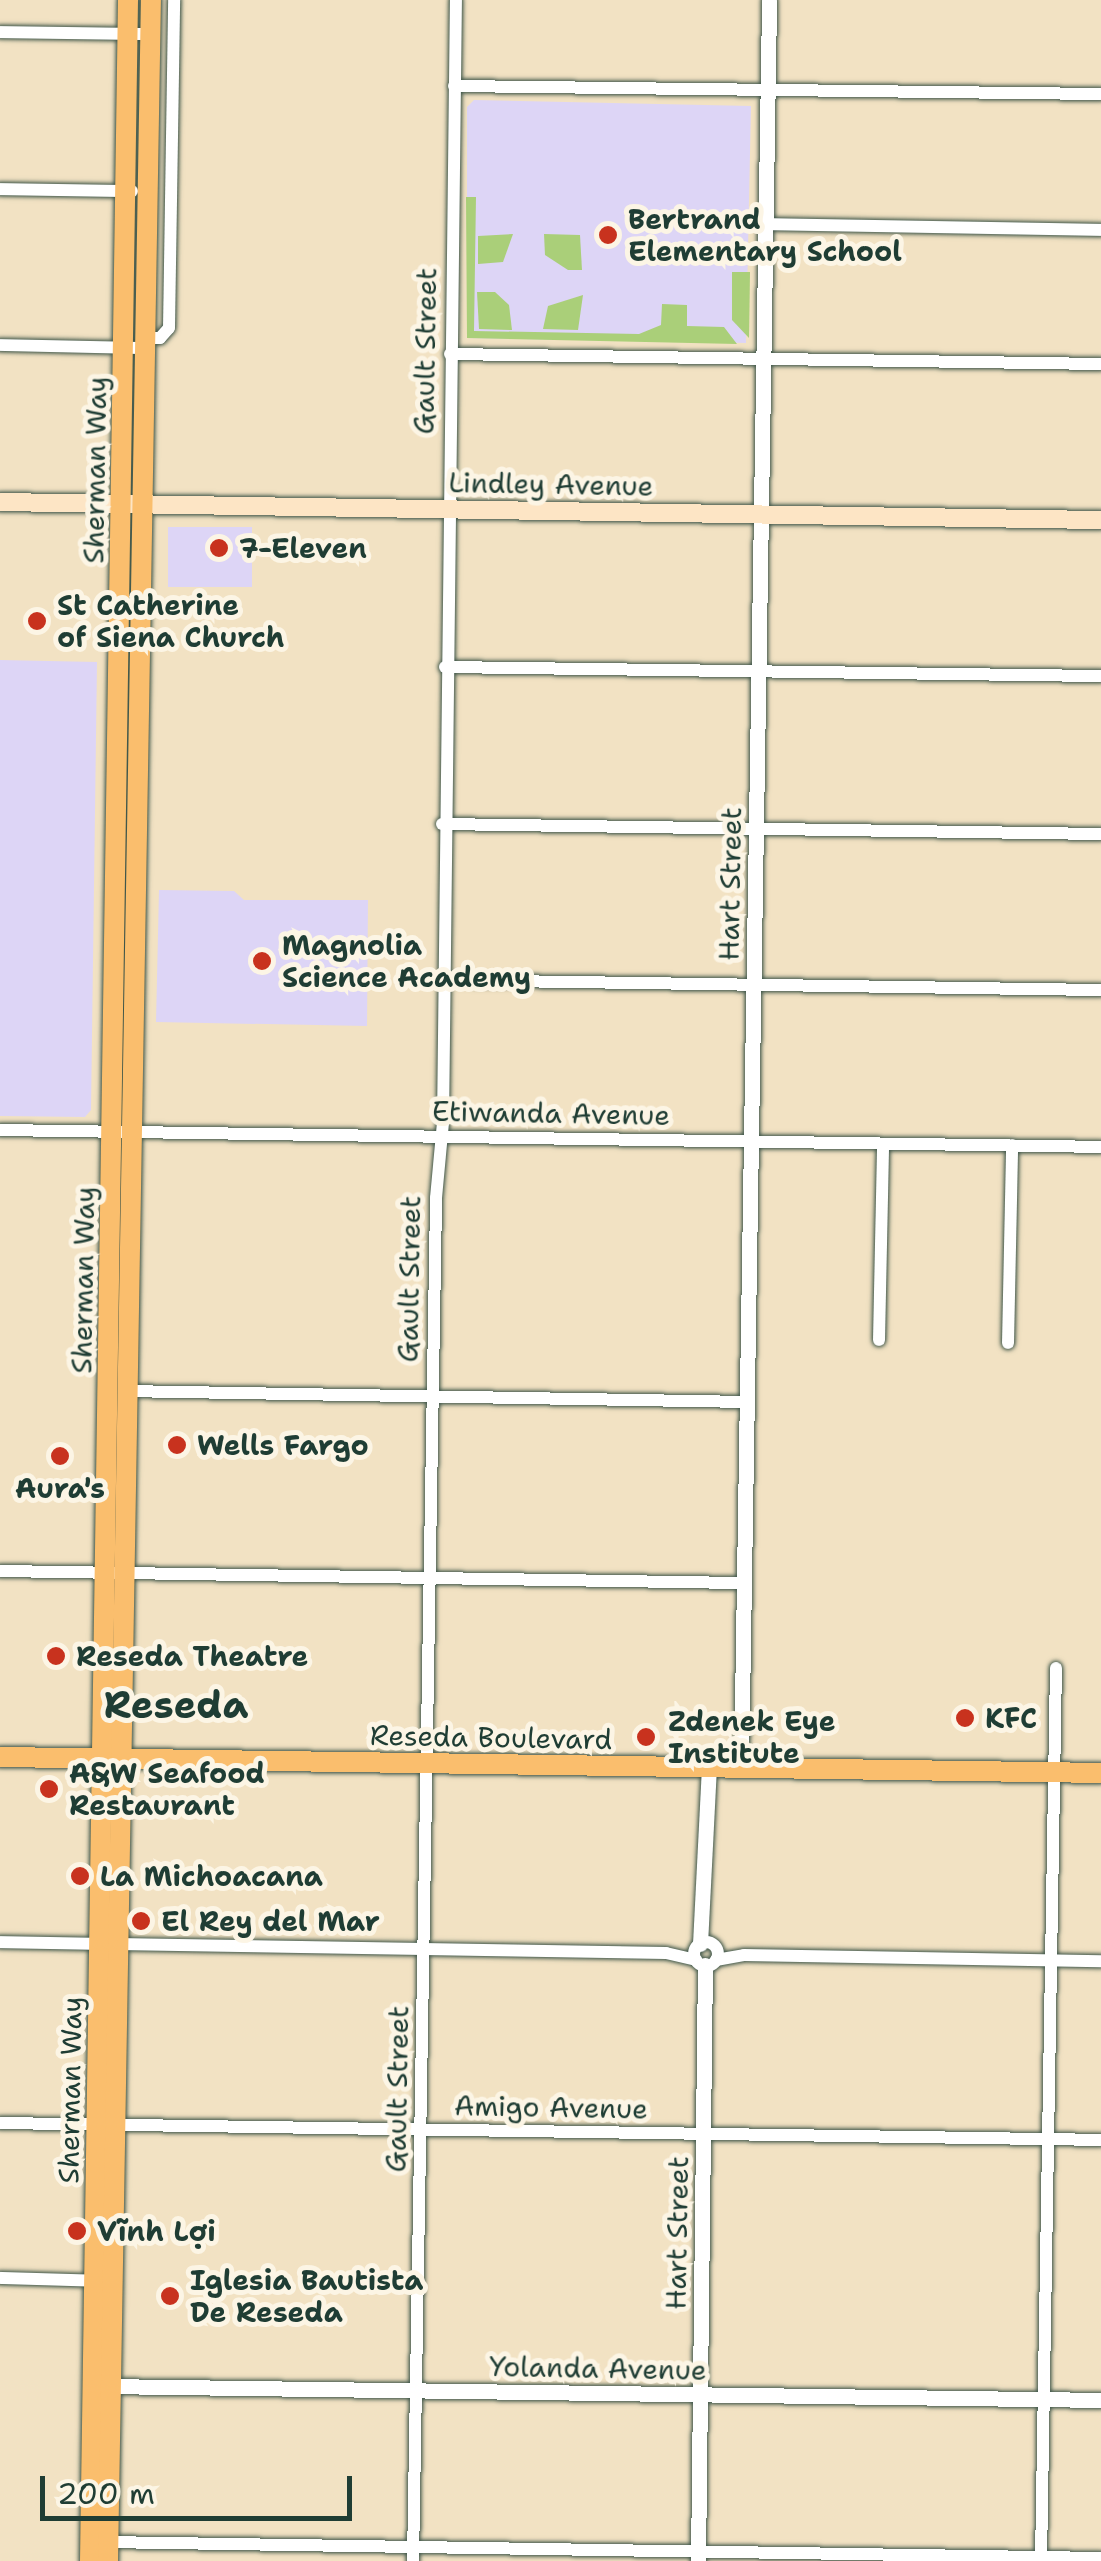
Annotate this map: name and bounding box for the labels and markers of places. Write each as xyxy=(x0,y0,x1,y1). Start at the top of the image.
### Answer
place label: Bertrand Elementary School xyxy=(628,202,902,268)
marker: Bertrand Elementary School xyxy=(597,224,619,246)
place label: 7-Eleven xyxy=(239,531,367,565)
marker: 7-Eleven xyxy=(208,537,230,559)
place label: St Catherine of Siena Church xyxy=(57,588,285,654)
marker: St Catherine of Siena Church xyxy=(26,610,48,632)
place label: Magnolia Science Academy xyxy=(282,928,531,994)
marker: Magnolia Science Academy xyxy=(251,950,273,972)
place label: Wells Fargo xyxy=(197,1428,369,1462)
marker: Wells Fargo xyxy=(166,1434,188,1456)
marker: Aura's xyxy=(49,1445,71,1467)
place label: Aura's xyxy=(15,1471,105,1505)
place label: Reseda Theatre xyxy=(76,1639,308,1673)
marker: Reseda Theatre xyxy=(45,1645,67,1667)
place label: KFC xyxy=(985,1701,1037,1735)
place label: Zdenek Eye Institute xyxy=(668,1704,836,1770)
marker: KFC xyxy=(954,1707,976,1729)
marker: Zdenek Eye Institute xyxy=(633,1724,659,1750)
place label: A&W Seafood Restaurant xyxy=(69,1756,265,1822)
marker: A&W Seafood Restaurant xyxy=(38,1778,60,1800)
place label: La Michoacana xyxy=(100,1859,323,1893)
marker: La Michoacana xyxy=(69,1865,91,1887)
place label: El Rey del Mar xyxy=(161,1904,380,1938)
marker: El Rey del Mar xyxy=(130,1910,152,1932)
place label: Vĩnh Lợi xyxy=(97,2214,216,2248)
marker: Vĩnh Lợi xyxy=(66,2220,88,2242)
place label: Iglesia Bautista De Reseda xyxy=(190,2263,423,2329)
marker: Iglesia Bautista De Reseda xyxy=(159,2285,181,2307)

